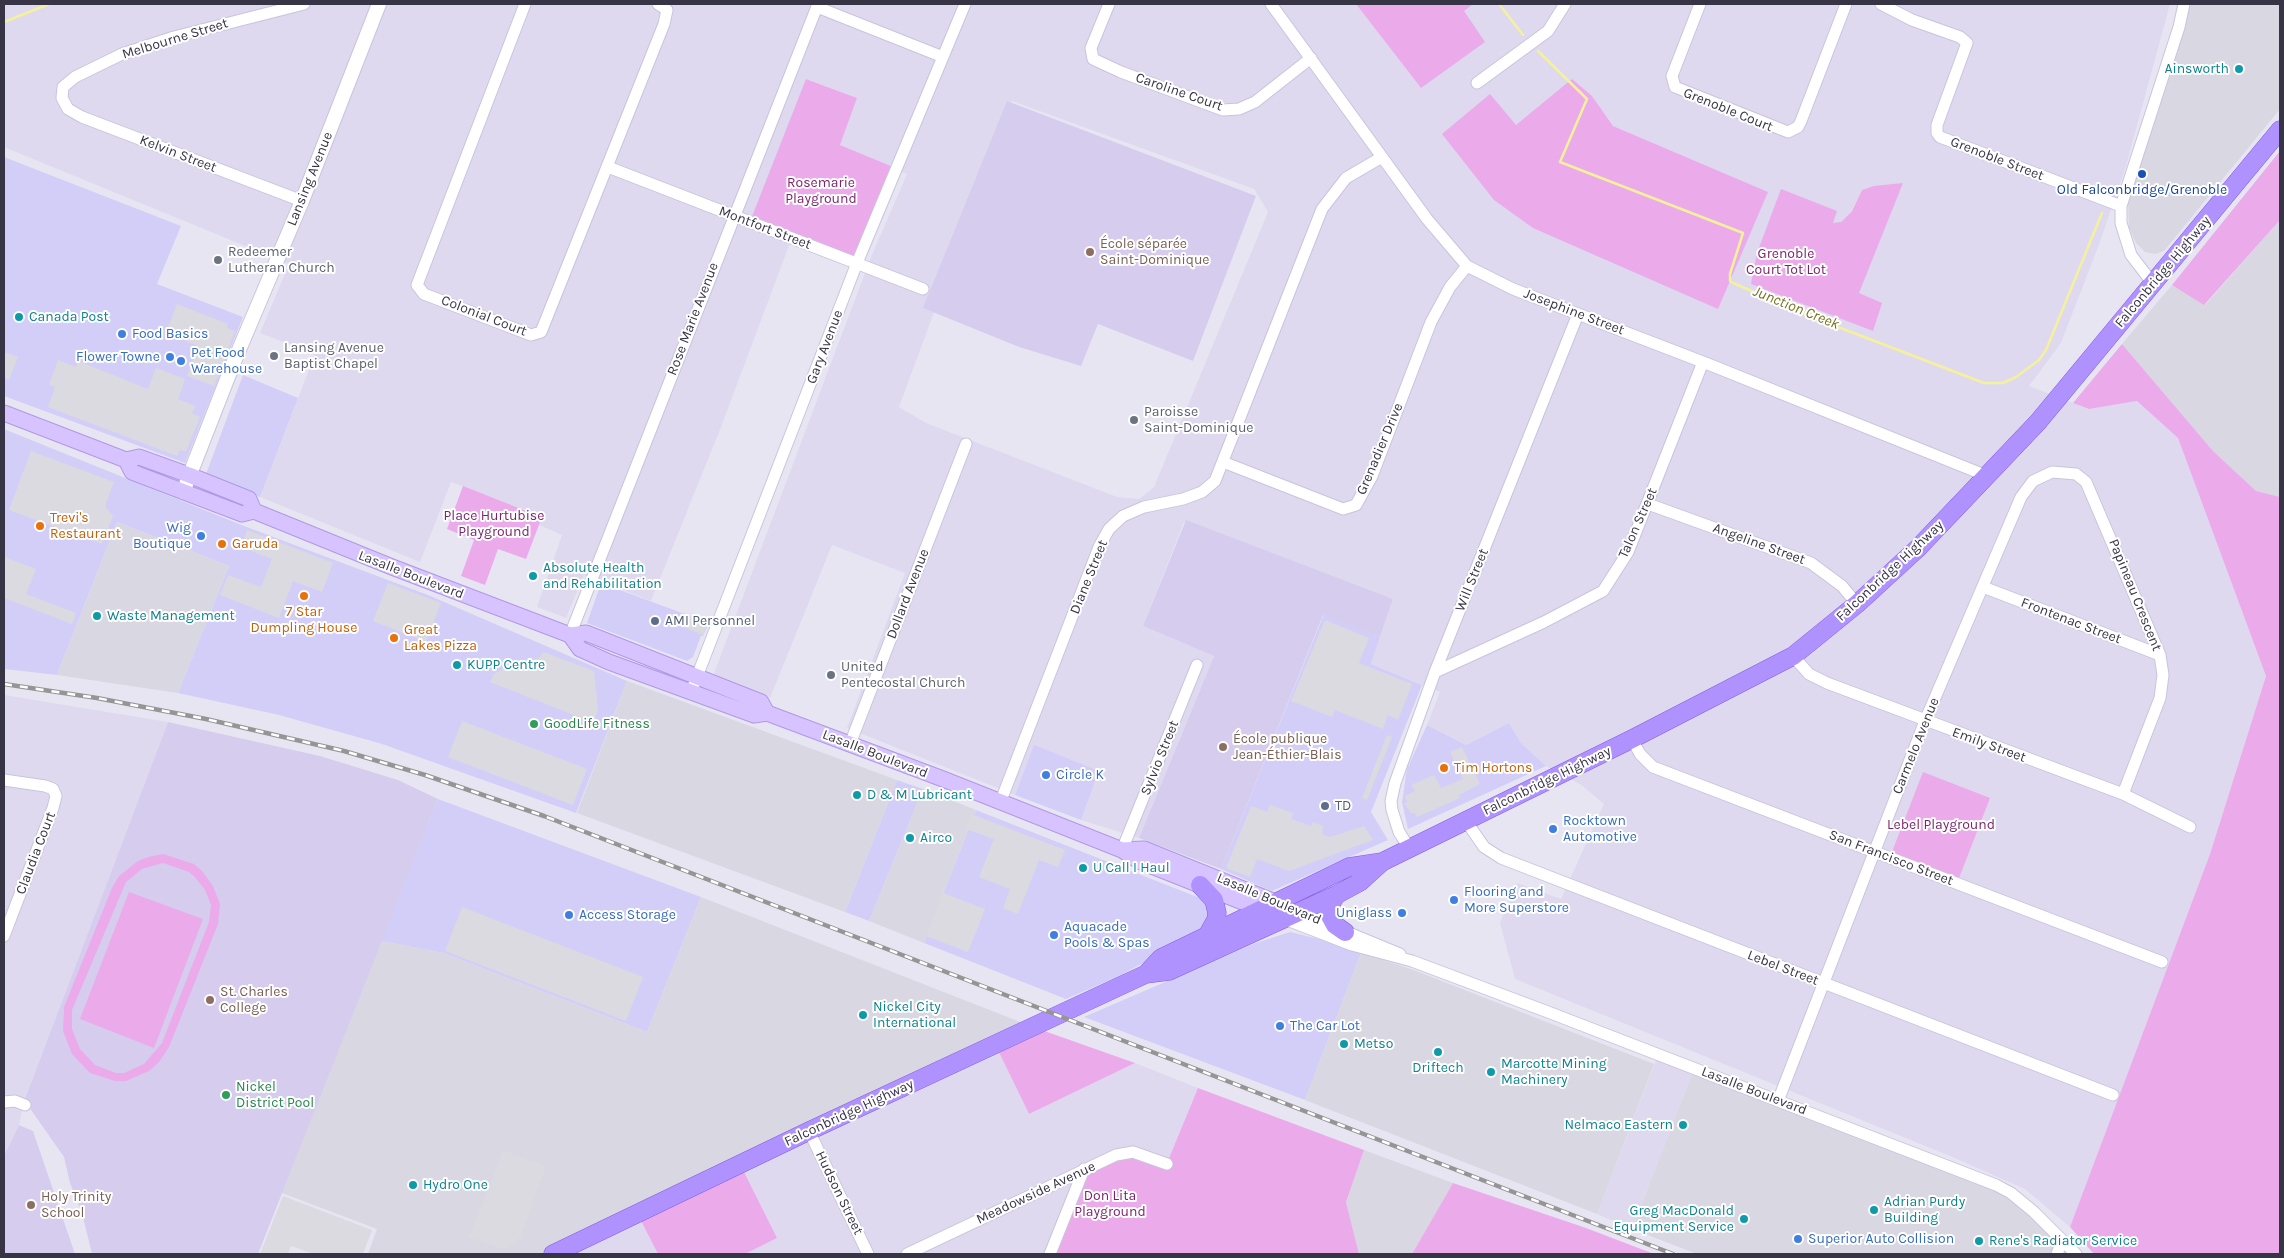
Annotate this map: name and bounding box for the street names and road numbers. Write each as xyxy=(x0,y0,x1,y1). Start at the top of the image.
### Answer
street label: Melbourne Street xyxy=(120,15,230,63)
street label: Caroline Court xyxy=(1133,69,1225,115)
street label: Grenoble Court xyxy=(1681,84,1775,136)
street label: Lansing Avenue xyxy=(283,130,337,228)
street label: Kelvin Street xyxy=(137,132,219,176)
street label: Grenoble Street xyxy=(1948,134,2046,184)
street label: Montfort Street xyxy=(716,203,814,253)
street label: Falconbridge Highway xyxy=(2111,213,2215,331)
street label: Rose Marie Avenue xyxy=(664,260,722,378)
street label: Josephine Street xyxy=(1521,285,1627,339)
street label: Colonial Court xyxy=(439,292,529,340)
street label: Gary Avenue xyxy=(803,308,847,386)
street label: Grenadier Drive xyxy=(1353,401,1407,497)
street label: Talon Street xyxy=(1615,485,1661,561)
street label: Falconbridge Highway xyxy=(1833,517,1947,625)
street label: Angeline Street xyxy=(1711,520,1807,568)
street label: Diane Street xyxy=(1067,537,1111,617)
street label: Papineau Crescent xyxy=(2105,537,2165,653)
street label: Will Street xyxy=(1452,546,1492,614)
street label: Lasalle Boulevard xyxy=(356,547,466,603)
street label: Dollard Avenue xyxy=(883,547,933,641)
street label: Frontenac Street xyxy=(2018,594,2124,648)
street label: Carmelo Avenue xyxy=(1889,695,1943,797)
street label: Sylvio Street xyxy=(1137,718,1183,798)
street label: Emily Street xyxy=(1950,724,2028,766)
street label: Lasalle Boulevard xyxy=(820,726,930,782)
street label: Falconbridge Highway xyxy=(1480,743,1614,819)
street label: Claudia Court xyxy=(13,809,59,897)
street label: San Francisco Street xyxy=(1826,827,1956,889)
street label: Lasalle Boulevard xyxy=(1214,869,1324,929)
street label: Lebel Street xyxy=(1745,947,1821,989)
street label: Lasalle Boulevard xyxy=(1699,1063,1809,1119)
street label: Falconbridge Highway xyxy=(782,1076,916,1150)
street label: Hudson Street xyxy=(811,1148,867,1238)
street label: Meadowside Avenue xyxy=(974,1158,1098,1228)

